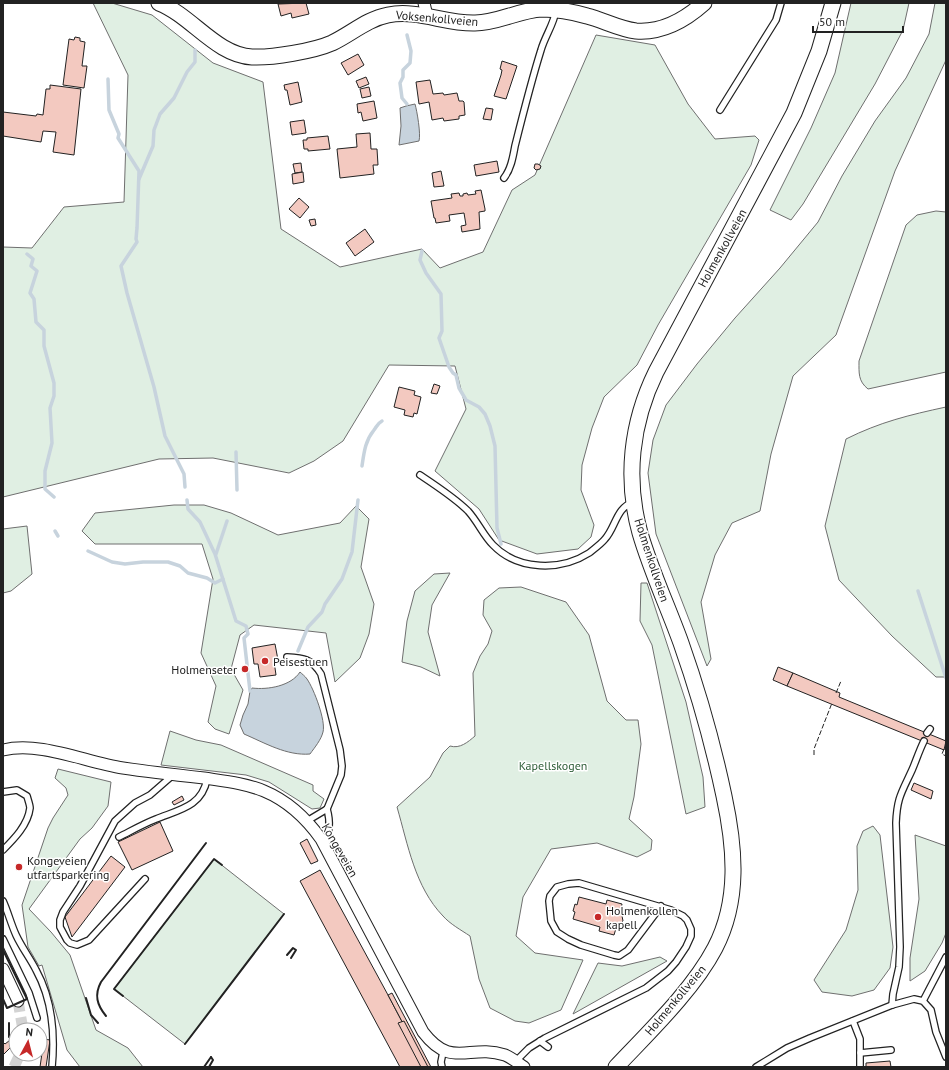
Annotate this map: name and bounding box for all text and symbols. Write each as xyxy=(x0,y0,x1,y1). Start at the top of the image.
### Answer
street label: Voksenkollveien xyxy=(394,7,479,29)
scale bar xyxy=(813,8,903,34)
text: 50 m xyxy=(819,14,845,29)
street label: Holmenkollveien xyxy=(694,206,750,290)
street label: Holmenkollveien xyxy=(631,516,673,604)
place label: Peisestuen xyxy=(273,654,328,669)
marker: Peisestuen xyxy=(260,656,270,666)
place label: Holmenseter xyxy=(171,662,237,677)
marker: Holmenseter xyxy=(240,664,250,674)
park label: Kapellskogen xyxy=(519,758,587,773)
street label: Kongeveien xyxy=(319,820,361,880)
place label: Kongeveien utfartsparkering xyxy=(27,853,109,882)
marker: Kongeveien utfartsparkering xyxy=(14,862,24,872)
place label: Holmenkollen kapell xyxy=(606,903,678,932)
marker: Holmenkollen kapell xyxy=(593,912,603,922)
street label: Holmenkollveien xyxy=(641,962,709,1038)
north arrow xyxy=(8,1022,48,1062)
text: N xyxy=(25,1025,34,1039)

